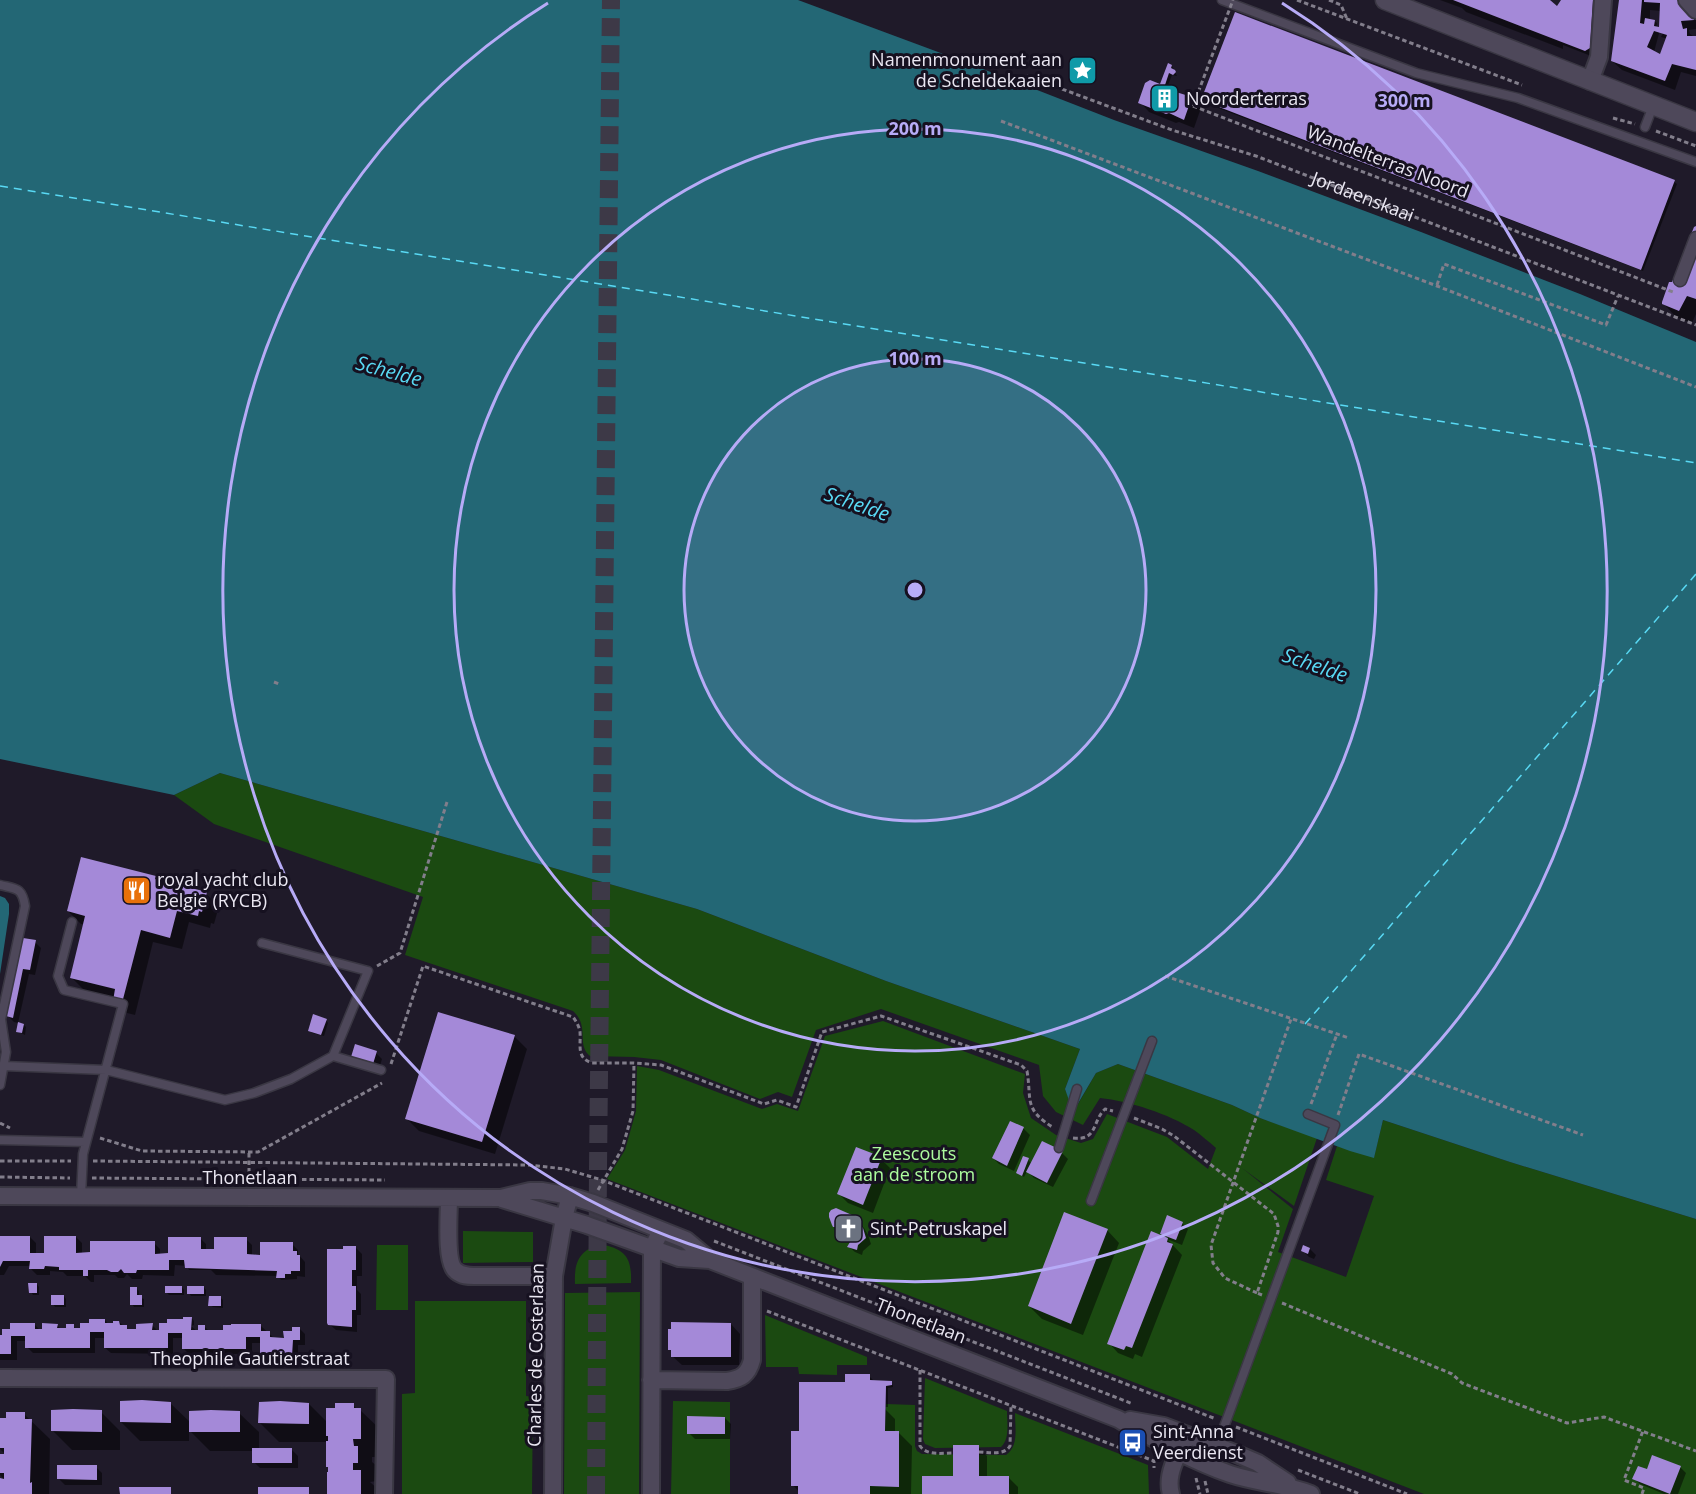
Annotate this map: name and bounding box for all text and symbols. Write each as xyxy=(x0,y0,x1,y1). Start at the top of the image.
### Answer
place label: Namenmonument aan de Scheldekaaien xyxy=(871,47,1062,92)
place icon: Namenmonument aan de Scheldekaaien xyxy=(1067,54,1099,86)
building icon: Noorderterras xyxy=(1149,83,1181,115)
place label: Noorderterras xyxy=(1186,86,1307,110)
text: 300 m xyxy=(1377,88,1431,112)
text: 200 m xyxy=(888,116,942,140)
street label: Wandelterras Noord xyxy=(1304,119,1473,203)
street label: Jordaenskaai xyxy=(1307,165,1418,227)
text: 100 m xyxy=(888,346,942,370)
water label: Schelde xyxy=(353,349,425,392)
water label: Schelde xyxy=(821,480,893,527)
centre of rings xyxy=(905,580,925,600)
water label: Schelde xyxy=(1279,641,1351,688)
place label: royal yacht club Belgie (RYCB) xyxy=(157,867,288,912)
restaurant icon: royal yacht club Belgie (RYCB) xyxy=(120,874,152,906)
park label: Zeescouts aan de stroom xyxy=(853,1141,975,1186)
street label: Thonetlaan xyxy=(203,1165,297,1189)
church icon: Sint-Petruskapel xyxy=(833,1213,865,1245)
place label: Sint-Petruskapel xyxy=(870,1216,1007,1240)
street label: Charles de Costerlaan xyxy=(521,1263,549,1447)
street label: Thonetlaan xyxy=(873,1292,970,1348)
street label: Theophile Gautierstraat xyxy=(150,1346,350,1370)
place label: Sint-Anna Veerdienst xyxy=(1153,1419,1243,1464)
bus stop icon: Sint-Anna Veerdienst xyxy=(1116,1426,1148,1458)

